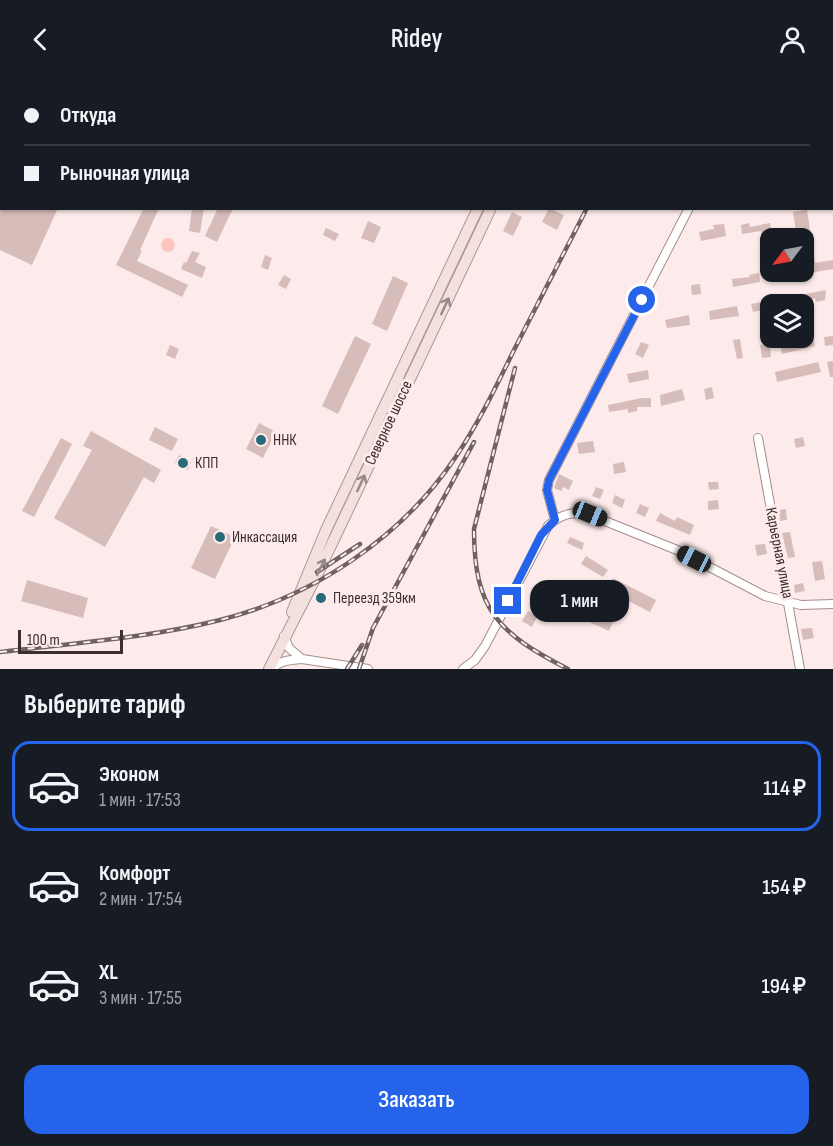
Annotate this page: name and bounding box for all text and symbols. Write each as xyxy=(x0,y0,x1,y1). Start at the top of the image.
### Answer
icon: back xyxy=(24,23,57,56)
text: Ridey xyxy=(391,23,442,55)
icon: person xyxy=(776,23,809,56)
text: Откуда xyxy=(60,102,116,129)
text: Рыночная улица xyxy=(60,160,190,187)
north arrow xyxy=(760,228,814,282)
map controls xyxy=(760,228,814,348)
route start xyxy=(628,286,655,313)
button: layers xyxy=(760,294,814,348)
one-way arrow xyxy=(439,298,451,316)
street label: Северное шоссе xyxy=(361,378,417,468)
place label: ННК xyxy=(273,431,297,450)
marker: ННК xyxy=(254,433,268,447)
place label: КПП xyxy=(195,454,218,473)
marker: КПП xyxy=(176,456,190,470)
one-way arrow xyxy=(356,474,368,492)
car xyxy=(570,499,610,529)
street label: Карьерная улица xyxy=(761,506,797,600)
place label: Инкассация xyxy=(232,528,297,547)
marker: Инкассация xyxy=(213,530,227,544)
car xyxy=(674,543,714,575)
one-way arrow xyxy=(316,559,327,577)
callout: 1 мин xyxy=(529,580,628,622)
route end xyxy=(494,587,521,614)
place label: Переезд 359км xyxy=(333,589,416,608)
text: 1 мин xyxy=(561,589,598,613)
marker: Переезд 359км xyxy=(314,591,328,605)
scale bar xyxy=(18,627,123,654)
text: 100 m xyxy=(27,631,60,650)
text: Выберите тариф xyxy=(24,689,186,721)
icon: car xyxy=(27,759,81,813)
text: Эконом xyxy=(99,761,159,788)
text: 114 ₽ xyxy=(763,775,806,802)
text: 1 мин · 17:53 xyxy=(99,788,181,812)
icon: car xyxy=(27,858,81,912)
text: Комфорт xyxy=(99,860,170,887)
text: 154 ₽ xyxy=(762,874,806,901)
text: 2 мин · 17:54 xyxy=(99,887,182,911)
icon: car xyxy=(27,957,81,1011)
text: XL xyxy=(99,959,118,986)
text: 194 ₽ xyxy=(762,973,806,1000)
text: 3 мин · 17:55 xyxy=(99,986,182,1010)
button: Заказать xyxy=(24,1065,809,1134)

